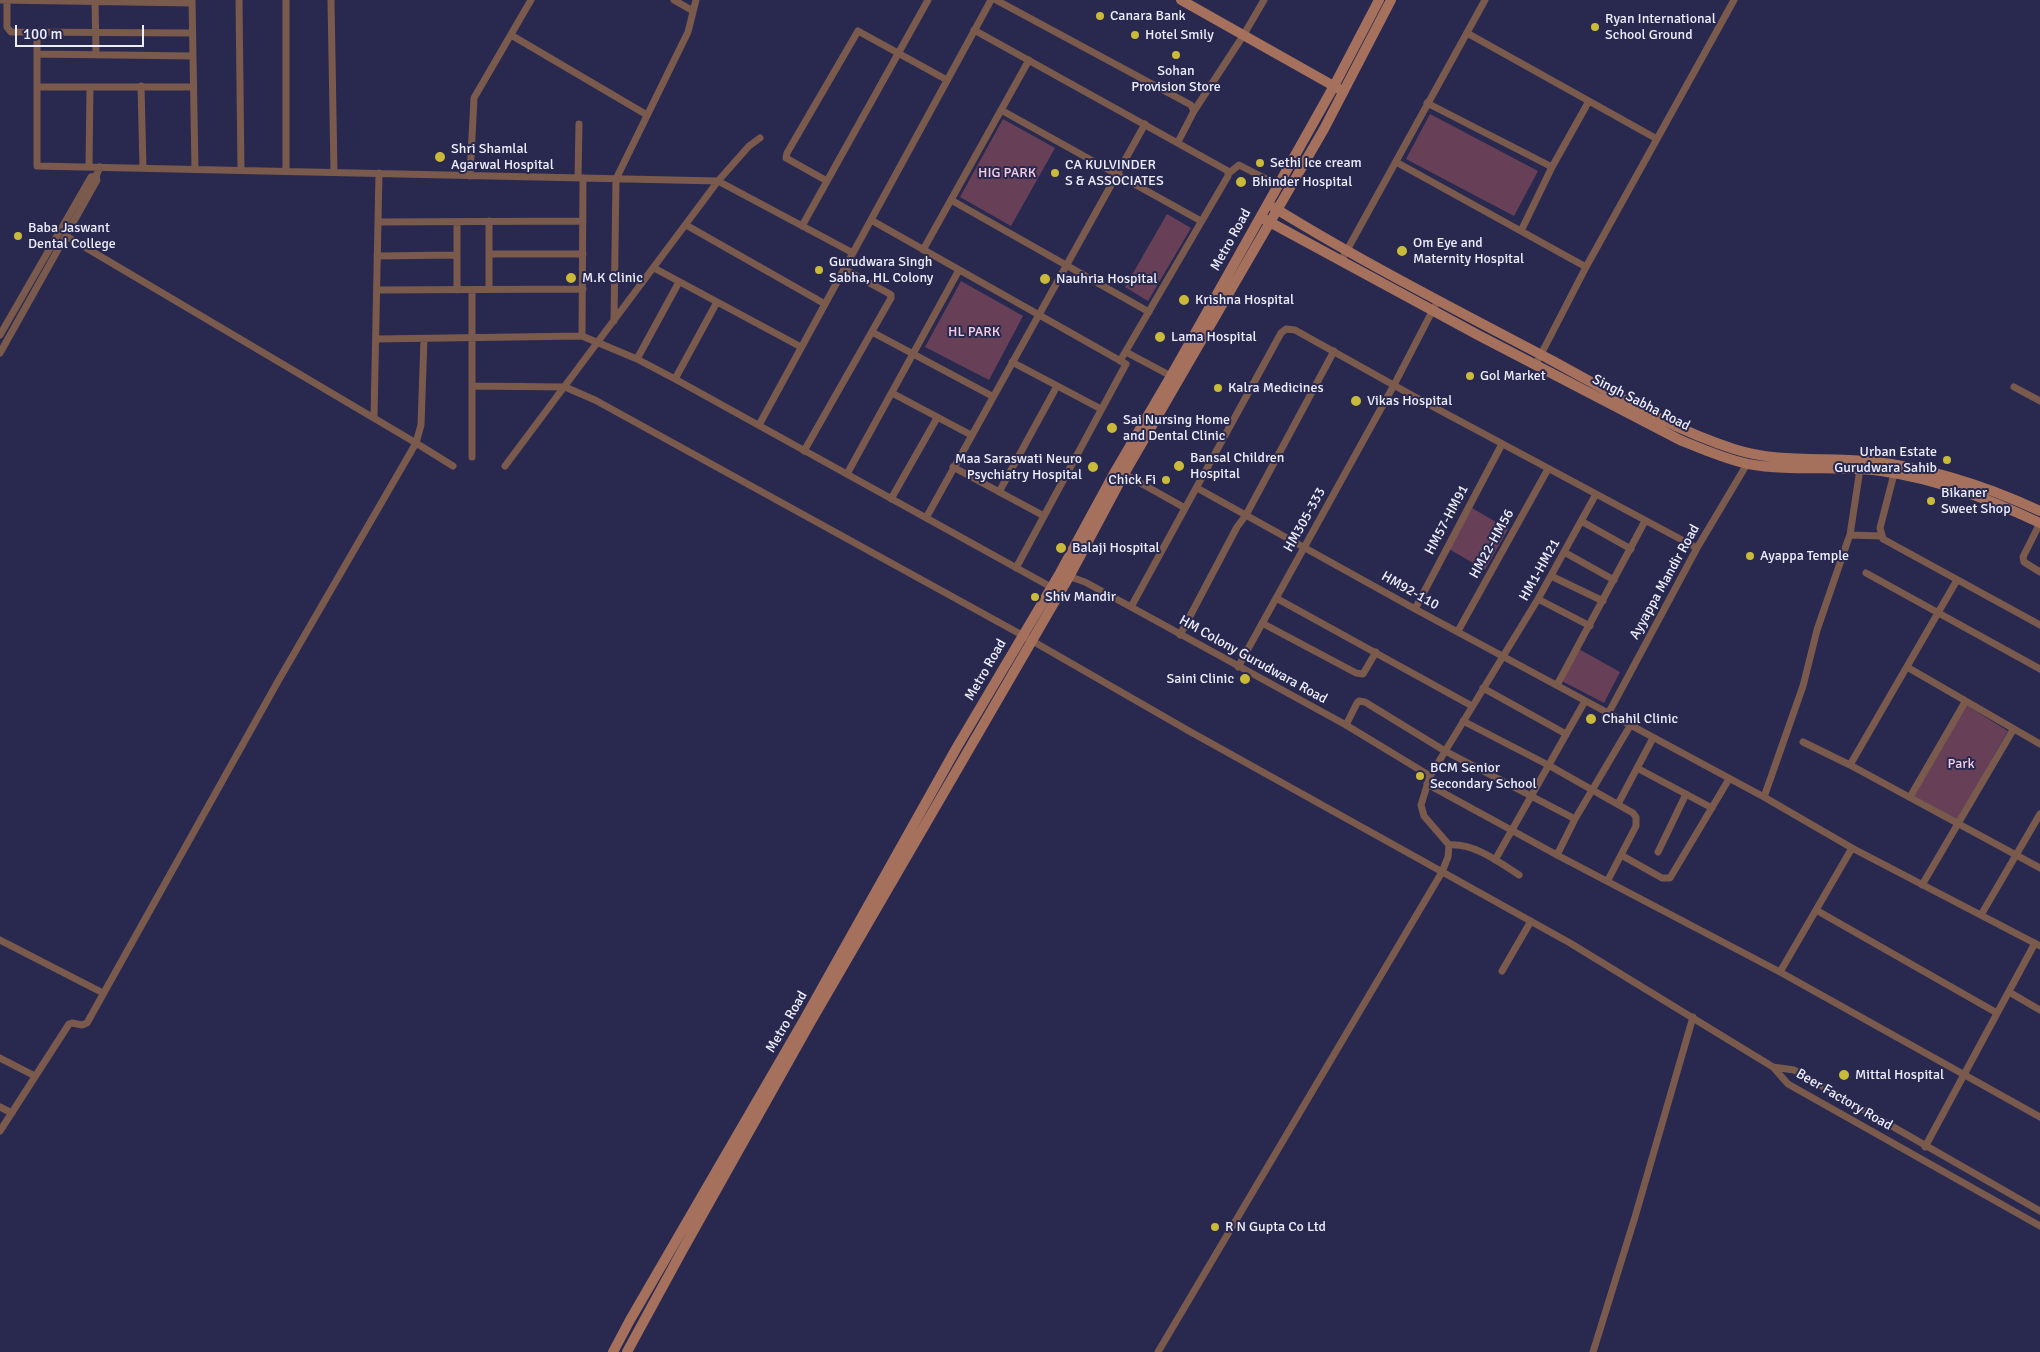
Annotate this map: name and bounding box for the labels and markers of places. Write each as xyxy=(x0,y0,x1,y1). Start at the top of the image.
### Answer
place label: Canara Bank xyxy=(1110,8,1186,24)
marker: Canara Bank xyxy=(1094,10,1106,22)
place label: Ryan International School Ground xyxy=(1605,11,1716,44)
marker: Ryan International School Ground xyxy=(1589,21,1601,33)
place label: Hotel Smily xyxy=(1145,27,1214,43)
marker: Hotel Smily xyxy=(1129,29,1141,41)
marker: Sohan Provision Store xyxy=(1170,49,1182,61)
place label: Sohan Provision Store xyxy=(1131,63,1221,95)
place label: Shri Shamlal Agarwal Hospital xyxy=(451,141,554,174)
marker: Shri Shamlal Agarwal Hospital xyxy=(433,150,447,164)
place label: Sethi Ice cream xyxy=(1270,155,1362,171)
place label: CA KULVINDER S & ASSOCIATES xyxy=(1065,157,1164,190)
marker: Sethi Ice cream xyxy=(1254,157,1266,169)
marker: CA KULVINDER S & ASSOCIATES xyxy=(1049,167,1061,179)
place label: Bhinder Hospital xyxy=(1252,174,1352,190)
marker: Bhinder Hospital xyxy=(1234,175,1248,189)
place label: Baba Jaswant Dental College xyxy=(28,220,116,252)
marker: Baba Jaswant Dental College xyxy=(12,230,24,242)
place label: Om Eye and Maternity Hospital xyxy=(1413,235,1524,268)
marker: Om Eye and Maternity Hospital xyxy=(1395,244,1409,258)
place label: Gurudwara Singh Sabha, HL Colony xyxy=(829,254,933,286)
marker: Gurudwara Singh Sabha, HL Colony xyxy=(813,264,825,276)
place label: M.K Clinic xyxy=(582,270,643,286)
marker: M.K Clinic xyxy=(564,271,578,285)
place label: Nauhria Hospital xyxy=(1056,271,1157,287)
marker: Nauhria Hospital xyxy=(1038,272,1052,286)
place label: Krishna Hospital xyxy=(1195,292,1294,308)
marker: Krishna Hospital xyxy=(1177,293,1191,307)
place label: Lama Hospital xyxy=(1171,329,1257,345)
marker: Lama Hospital xyxy=(1153,330,1167,344)
place label: Gol Market xyxy=(1480,368,1546,384)
marker: Gol Market xyxy=(1464,370,1476,382)
place label: Kalra Medicines xyxy=(1228,380,1324,396)
marker: Kalra Medicines xyxy=(1212,382,1224,394)
place label: Vikas Hospital xyxy=(1367,393,1452,409)
marker: Vikas Hospital xyxy=(1349,394,1363,408)
place label: Sai Nursing Home and Dental Clinic xyxy=(1123,412,1230,444)
marker: Sai Nursing Home and Dental Clinic xyxy=(1105,421,1119,435)
place label: Urban Estate Gurudwara Sahib xyxy=(1834,444,1937,477)
place label: Bansal Children Hospital xyxy=(1190,450,1284,482)
place label: Maa Saraswati Neuro Psychiatry Hospital xyxy=(955,451,1082,484)
marker: Urban Estate Gurudwara Sahib xyxy=(1941,454,1953,466)
marker: Bansal Children Hospital xyxy=(1172,459,1186,473)
marker: Maa Saraswati Neuro Psychiatry Hospital xyxy=(1086,460,1100,474)
place label: Chick Fi xyxy=(1108,472,1156,488)
marker: Chick Fi xyxy=(1160,474,1172,486)
place label: Bikaner Sweet Shop xyxy=(1941,485,2011,518)
marker: Bikaner Sweet Shop xyxy=(1925,495,1937,507)
place label: Balaji Hospital xyxy=(1072,540,1160,556)
marker: Balaji Hospital xyxy=(1054,541,1068,555)
place label: Ayappa Temple xyxy=(1760,548,1849,564)
marker: Ayappa Temple xyxy=(1744,550,1756,562)
place label: Shiv Mandir xyxy=(1045,589,1116,605)
marker: Shiv Mandir xyxy=(1029,591,1041,603)
place label: Saini Clinic xyxy=(1166,671,1234,687)
marker: Saini Clinic xyxy=(1238,672,1252,686)
place label: Chahil Clinic xyxy=(1602,711,1678,727)
marker: Chahil Clinic xyxy=(1584,712,1598,726)
place label: BCM Senior Secondary School xyxy=(1430,760,1537,792)
marker: BCM Senior Secondary School xyxy=(1414,770,1426,782)
place label: Mittal Hospital xyxy=(1855,1067,1944,1083)
marker: Mittal Hospital xyxy=(1837,1068,1851,1082)
place label: R N Gupta Co Ltd xyxy=(1225,1219,1326,1235)
marker: R N Gupta Co Ltd xyxy=(1209,1221,1221,1233)

